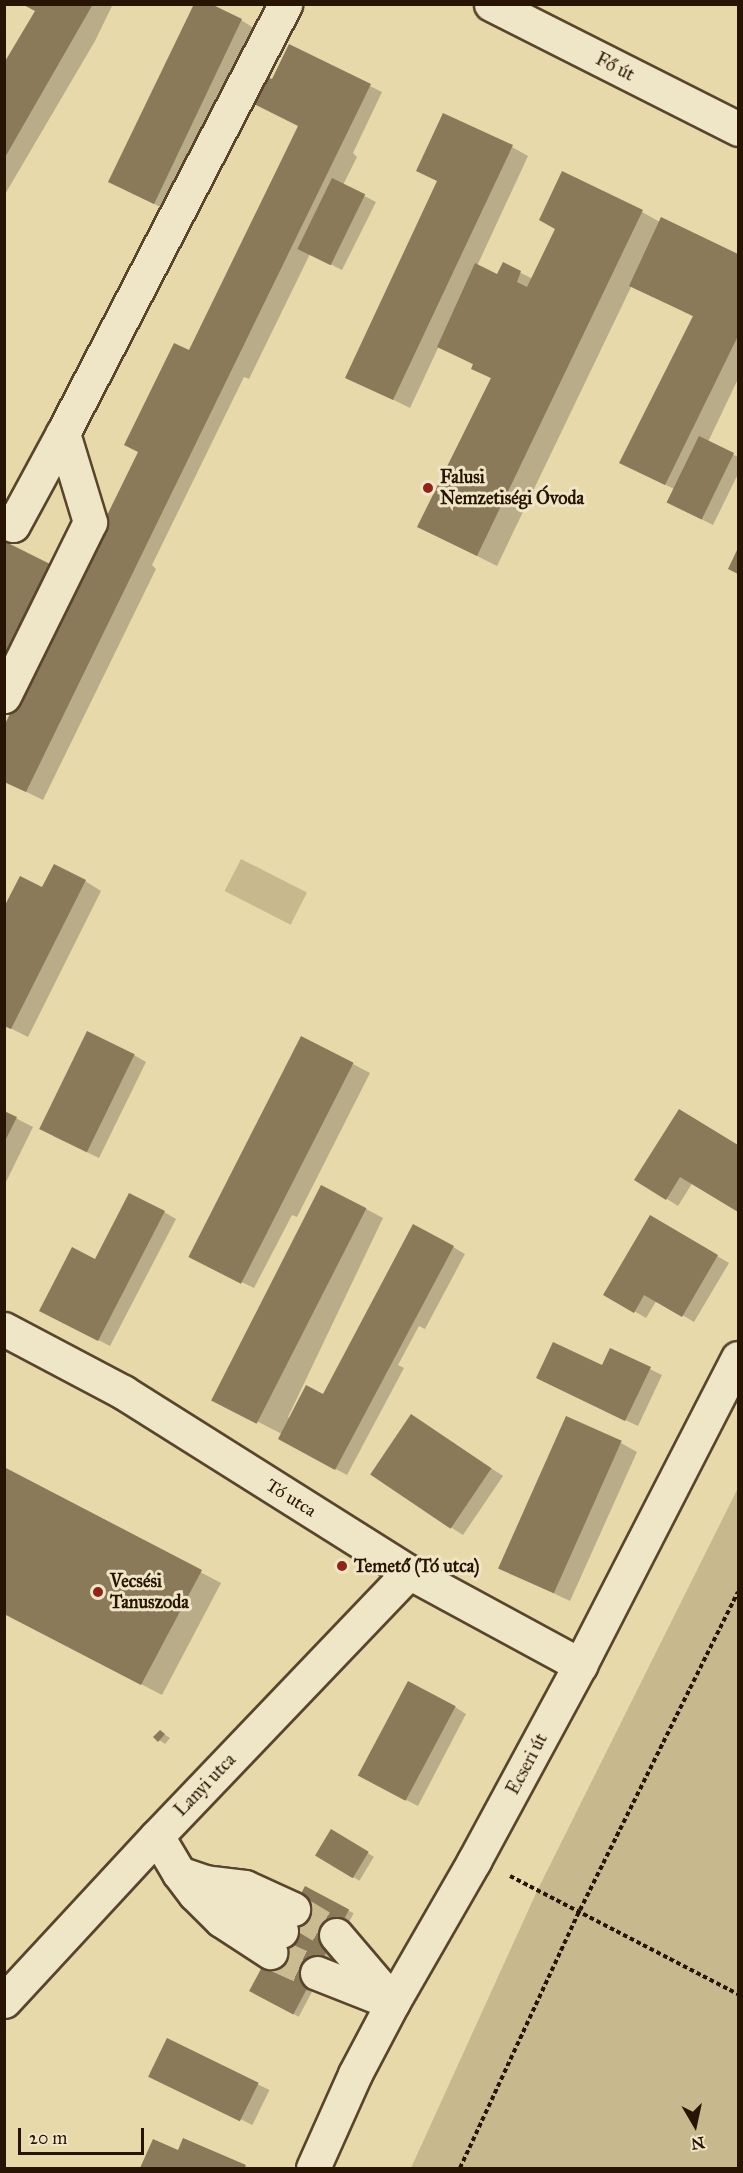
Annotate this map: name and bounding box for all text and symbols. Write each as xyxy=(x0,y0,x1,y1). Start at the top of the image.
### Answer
street label: Fő út xyxy=(592,48,638,86)
place label: Falusi Nemzetiségi Óvoda xyxy=(440,467,584,510)
marker: Falusi Nemzetiségi Óvoda xyxy=(421,481,435,495)
street label: Tó utca xyxy=(262,1474,320,1522)
place label: Temető (Tó utca) xyxy=(354,1555,480,1577)
marker: Temető (Tó utca) xyxy=(335,1559,349,1573)
place label: Vecsési Tanuszoda xyxy=(110,1571,189,1614)
marker: Vecsési Tanuszoda xyxy=(91,1585,105,1599)
street label: Ecseri út xyxy=(502,1730,552,1798)
street label: Lanyi utca xyxy=(170,1749,240,1821)
north arrow xyxy=(665,2095,725,2155)
scale bar xyxy=(21,2116,147,2154)
text: 20 m xyxy=(29,2127,67,2149)
text: N xyxy=(690,2133,706,2154)

